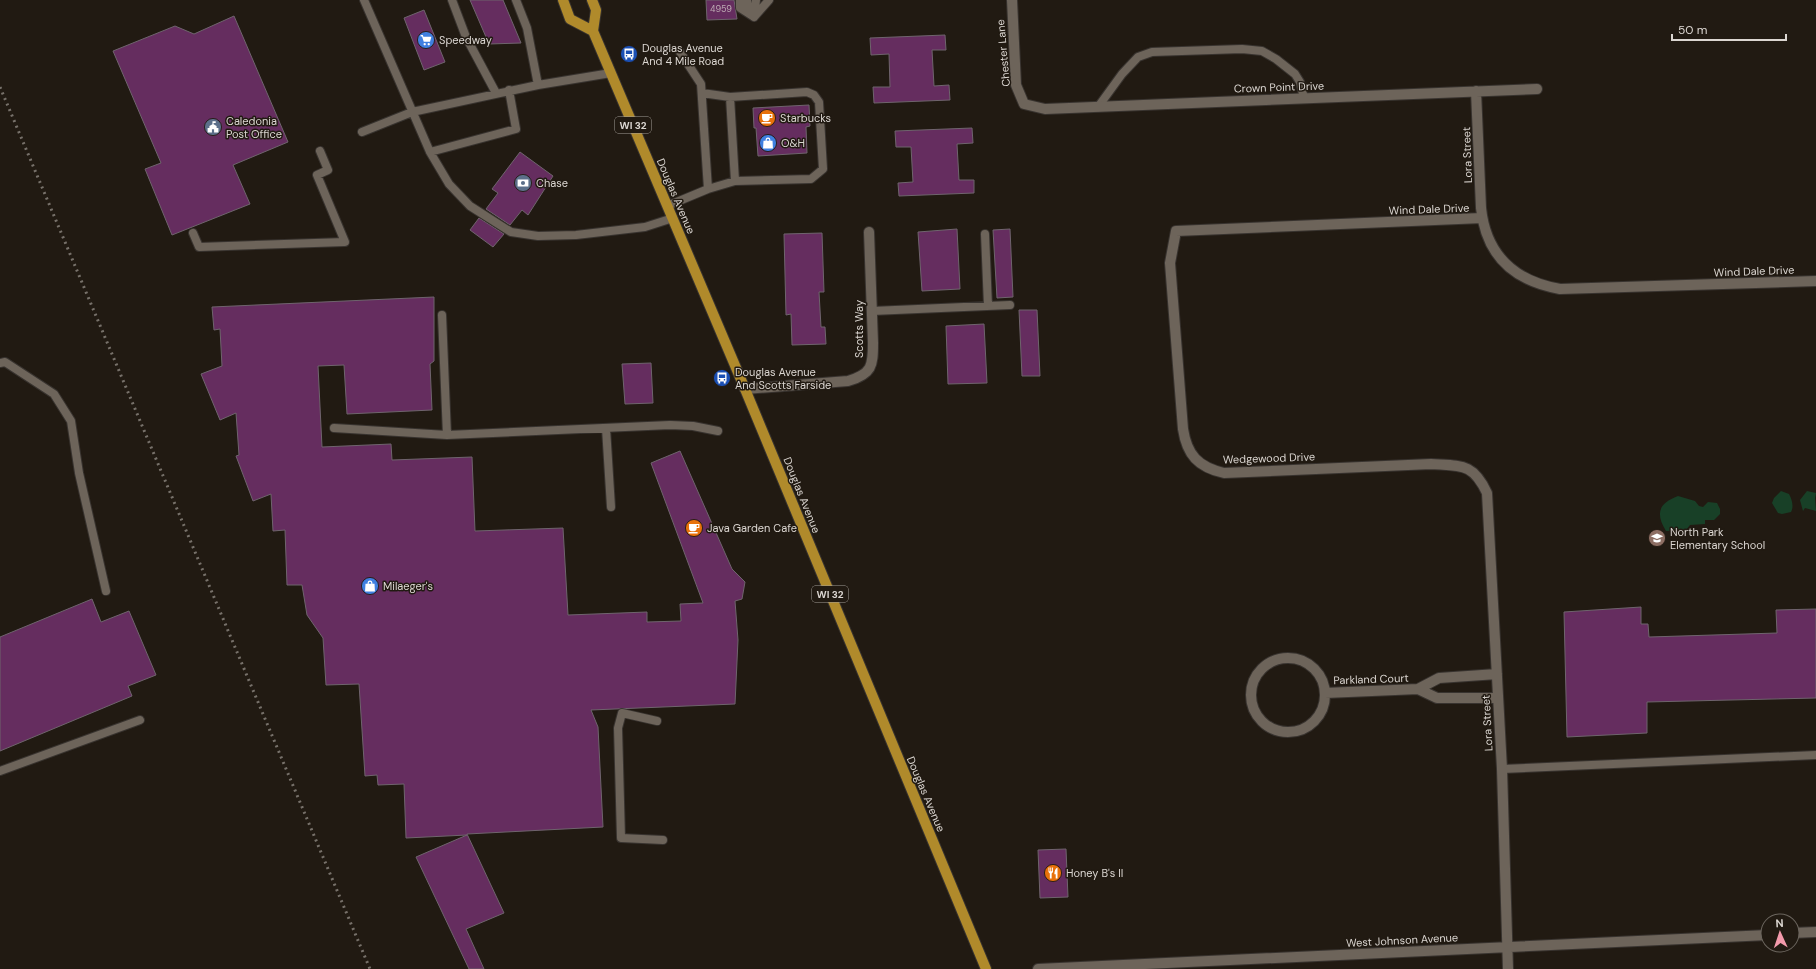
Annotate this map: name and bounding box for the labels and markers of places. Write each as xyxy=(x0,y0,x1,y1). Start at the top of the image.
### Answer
supermarket icon: Speedway xyxy=(416,30,436,50)
place label: Speedway xyxy=(439,33,492,47)
place label: Douglas Avenue And 4 Mile Road xyxy=(642,41,724,68)
bus stop icon: Douglas Avenue And 4 Mile Road xyxy=(619,44,639,64)
cafe icon: Starbucks xyxy=(757,108,777,128)
place label: Starbucks xyxy=(780,111,831,125)
place label: Caledonia Post Office xyxy=(226,114,282,141)
public building icon: Caledonia Post Office xyxy=(203,117,223,137)
shop icon: O&H xyxy=(758,133,778,153)
place label: O&H xyxy=(781,136,805,150)
bank icon: Chase xyxy=(513,173,533,193)
place label: Chase xyxy=(536,176,568,190)
place label: Douglas Avenue And Scotts Farside xyxy=(735,365,831,392)
bus stop icon: Douglas Avenue And Scotts Farside xyxy=(712,368,732,388)
cafe icon: Java Garden Cafe xyxy=(684,518,704,538)
place label: Java Garden Cafe xyxy=(707,521,797,535)
place label: North Park Elementary School xyxy=(1670,525,1765,552)
school or university icon: North Park Elementary School xyxy=(1647,528,1667,548)
shop icon: Milaeger's xyxy=(360,576,380,596)
place label: Milaeger's xyxy=(383,579,433,593)
restaurant icon: Honey B's II xyxy=(1043,863,1063,883)
place label: Honey B's II xyxy=(1066,866,1123,880)

